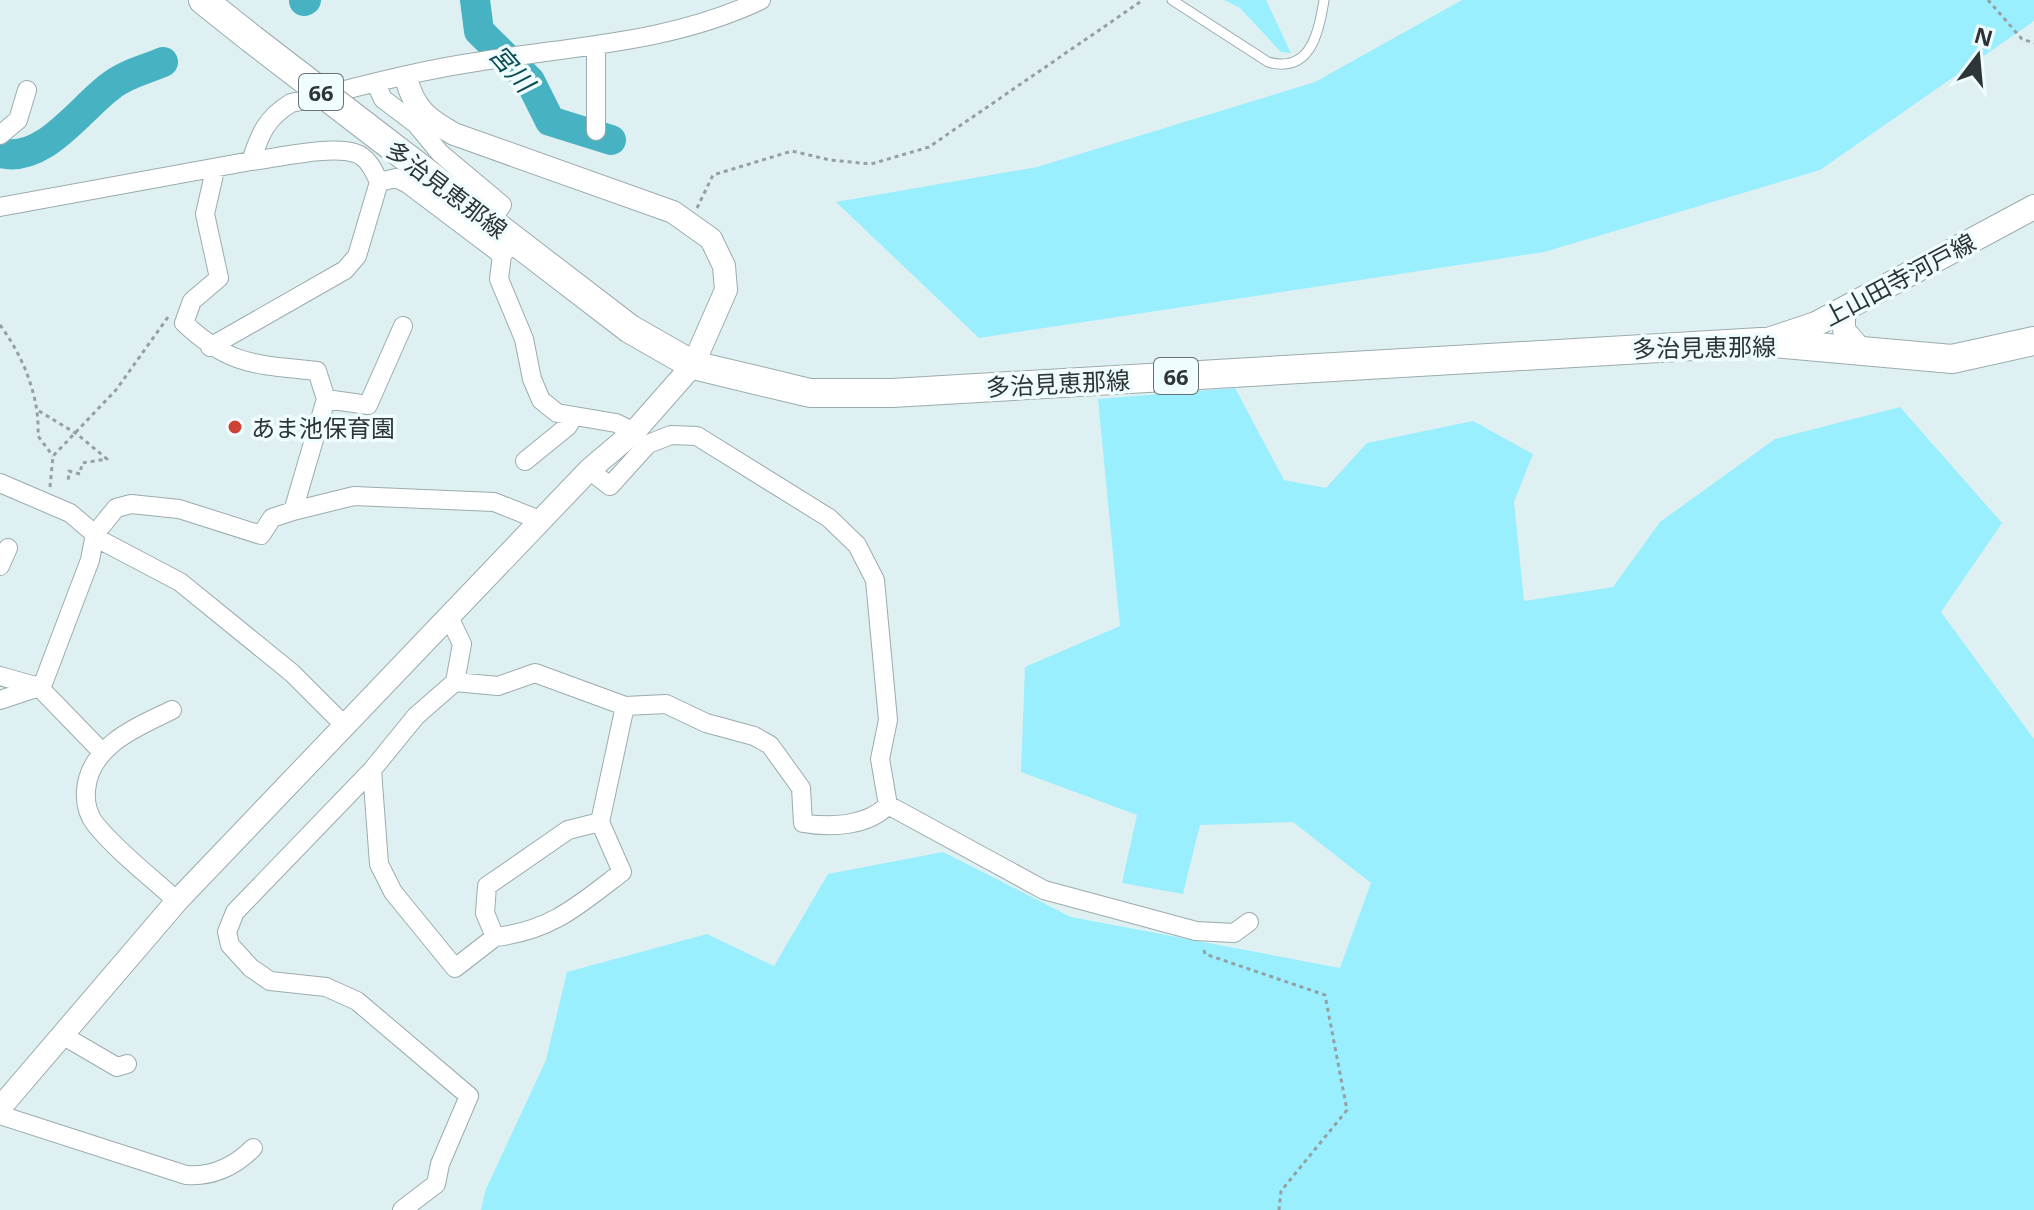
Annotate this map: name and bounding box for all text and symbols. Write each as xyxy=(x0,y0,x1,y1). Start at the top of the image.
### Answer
north arrow xyxy=(1938,16,2018,96)
text: N xyxy=(1971,19,1997,53)
water label: 宮川 xyxy=(481,37,545,102)
road number: 66 xyxy=(299,74,343,110)
street label: 多治見恵那線 xyxy=(380,132,514,246)
street label: 上山田寺河戸線 xyxy=(1817,225,1981,333)
street label: 多治見恵那線 xyxy=(1632,329,1776,365)
road number: 66 xyxy=(1154,358,1198,394)
street label: 多治見恵那線 xyxy=(985,363,1131,403)
place label: あま池保育園 xyxy=(251,411,395,444)
marker: あま池保育園 xyxy=(226,418,244,436)

